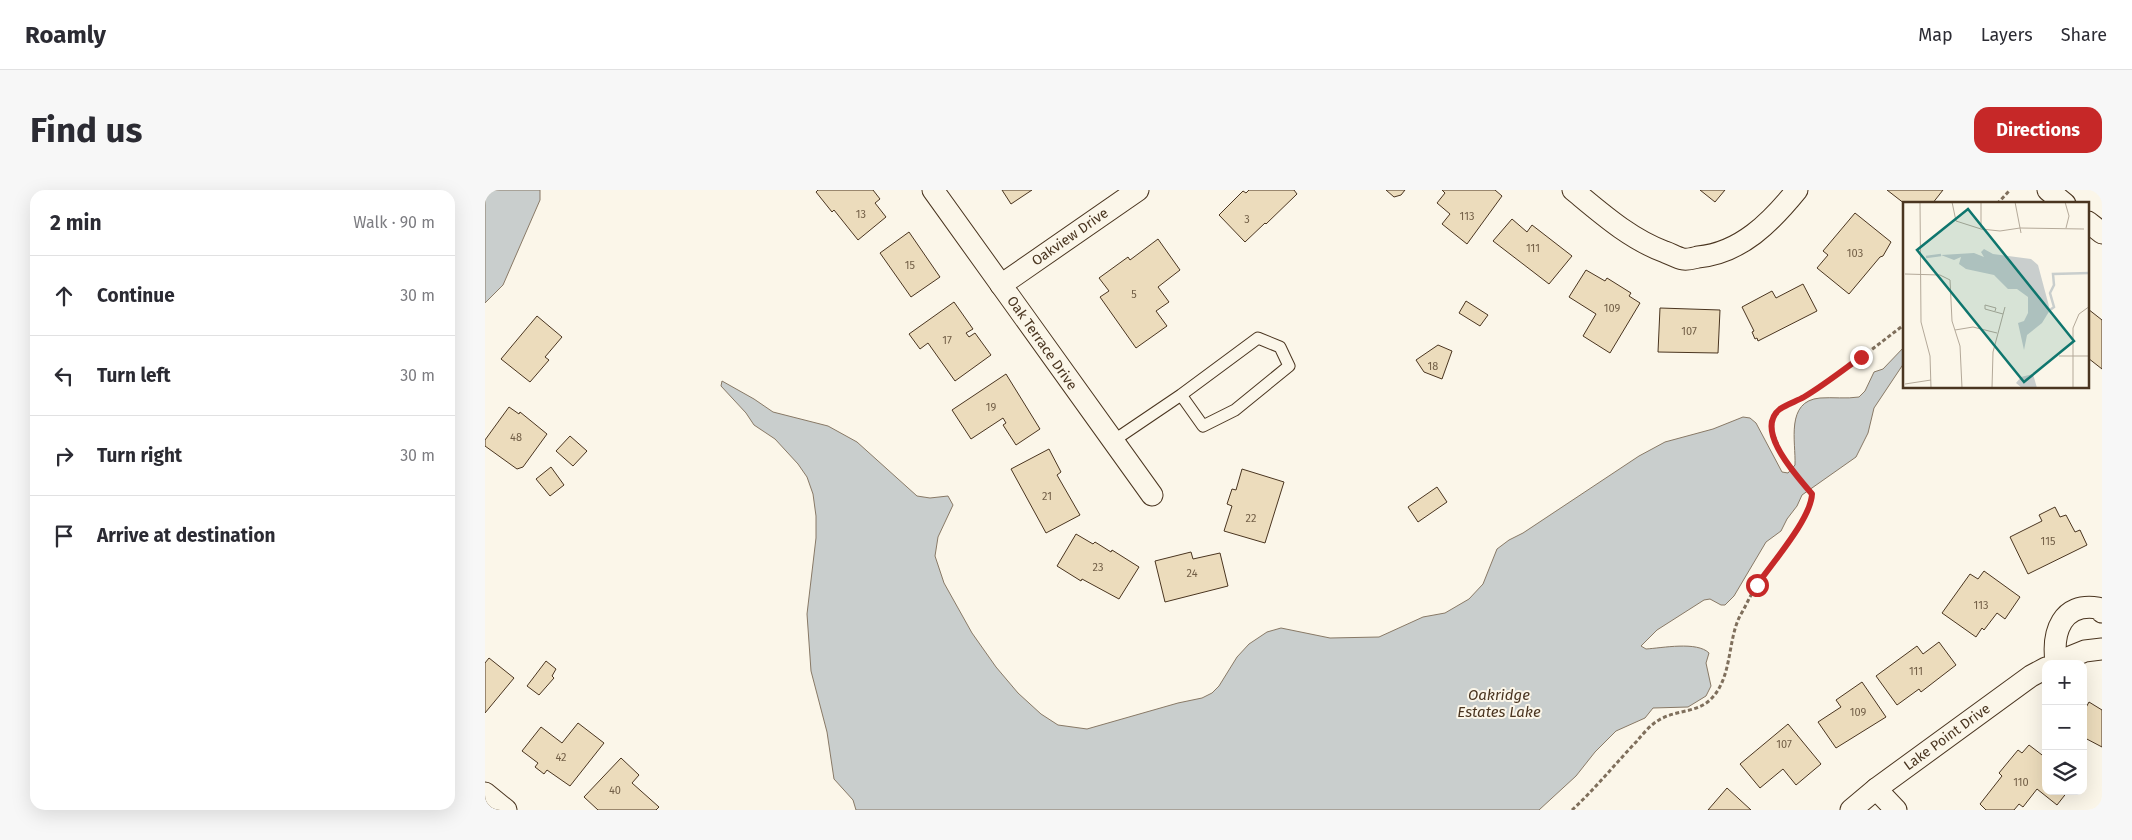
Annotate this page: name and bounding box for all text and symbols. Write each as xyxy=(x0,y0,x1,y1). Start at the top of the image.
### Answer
text: Roamly xyxy=(25,21,106,49)
text: Map xyxy=(1918,24,1953,46)
text: Layers xyxy=(1981,24,2033,46)
text: Share xyxy=(2061,24,2107,46)
button: Directions xyxy=(1974,107,2102,153)
text: Find us xyxy=(30,109,142,151)
inset map xyxy=(1903,202,2089,389)
street label: Oakview Drive xyxy=(1029,204,1111,270)
house number: 13 xyxy=(856,208,866,221)
text: 2 min xyxy=(50,210,102,236)
house number: 113 xyxy=(1460,210,1474,223)
text: Walk · 90 m xyxy=(353,213,435,232)
house number: 3 xyxy=(1244,213,1250,226)
house number: 111 xyxy=(1526,242,1540,255)
house number: 103 xyxy=(1847,247,1863,260)
house number: 15 xyxy=(905,259,916,272)
icon: ahead xyxy=(50,282,78,310)
text: Continue xyxy=(97,284,175,307)
text: 30 m xyxy=(400,286,435,305)
house number: 5 xyxy=(1131,288,1137,301)
street label: Oak Terrace Drive xyxy=(1003,293,1081,393)
house number: 109 xyxy=(1604,302,1621,315)
house number: 107 xyxy=(1681,325,1697,338)
house number: 17 xyxy=(942,334,952,347)
route end xyxy=(1850,346,1873,369)
house number: 18 xyxy=(1428,360,1438,373)
icon: left xyxy=(50,362,78,390)
text: Turn left xyxy=(97,364,171,387)
text: 30 m xyxy=(400,366,435,385)
house number: 19 xyxy=(986,401,996,414)
house number: 48 xyxy=(510,431,522,444)
icon: right xyxy=(50,442,78,470)
text: Turn right xyxy=(97,444,182,467)
text: 30 m xyxy=(400,446,435,465)
house number: 21 xyxy=(1042,490,1052,503)
house number: 22 xyxy=(1246,512,1256,525)
icon: arrive xyxy=(50,522,78,550)
text: Arrive at destination xyxy=(97,524,276,547)
house number: 115 xyxy=(2041,535,2056,548)
house number: 23 xyxy=(1093,561,1103,574)
house number: 24 xyxy=(1187,567,1198,580)
route start xyxy=(1746,574,1769,597)
house number: 113 xyxy=(1974,599,1988,612)
map controls xyxy=(2042,660,2087,795)
button: + xyxy=(2042,660,2087,705)
house number: 111 xyxy=(1909,665,1923,678)
water label: Oakridge Estates Lake xyxy=(1457,686,1541,721)
street label: Lake Point Drive xyxy=(1901,700,1993,774)
button: − xyxy=(2042,705,2087,750)
house number: 109 xyxy=(1850,706,1867,719)
house number: 107 xyxy=(1776,738,1792,751)
button: layers xyxy=(2042,750,2087,795)
house number: 42 xyxy=(555,751,567,764)
house number: 110 xyxy=(2013,776,2029,789)
house number: 40 xyxy=(609,784,621,797)

